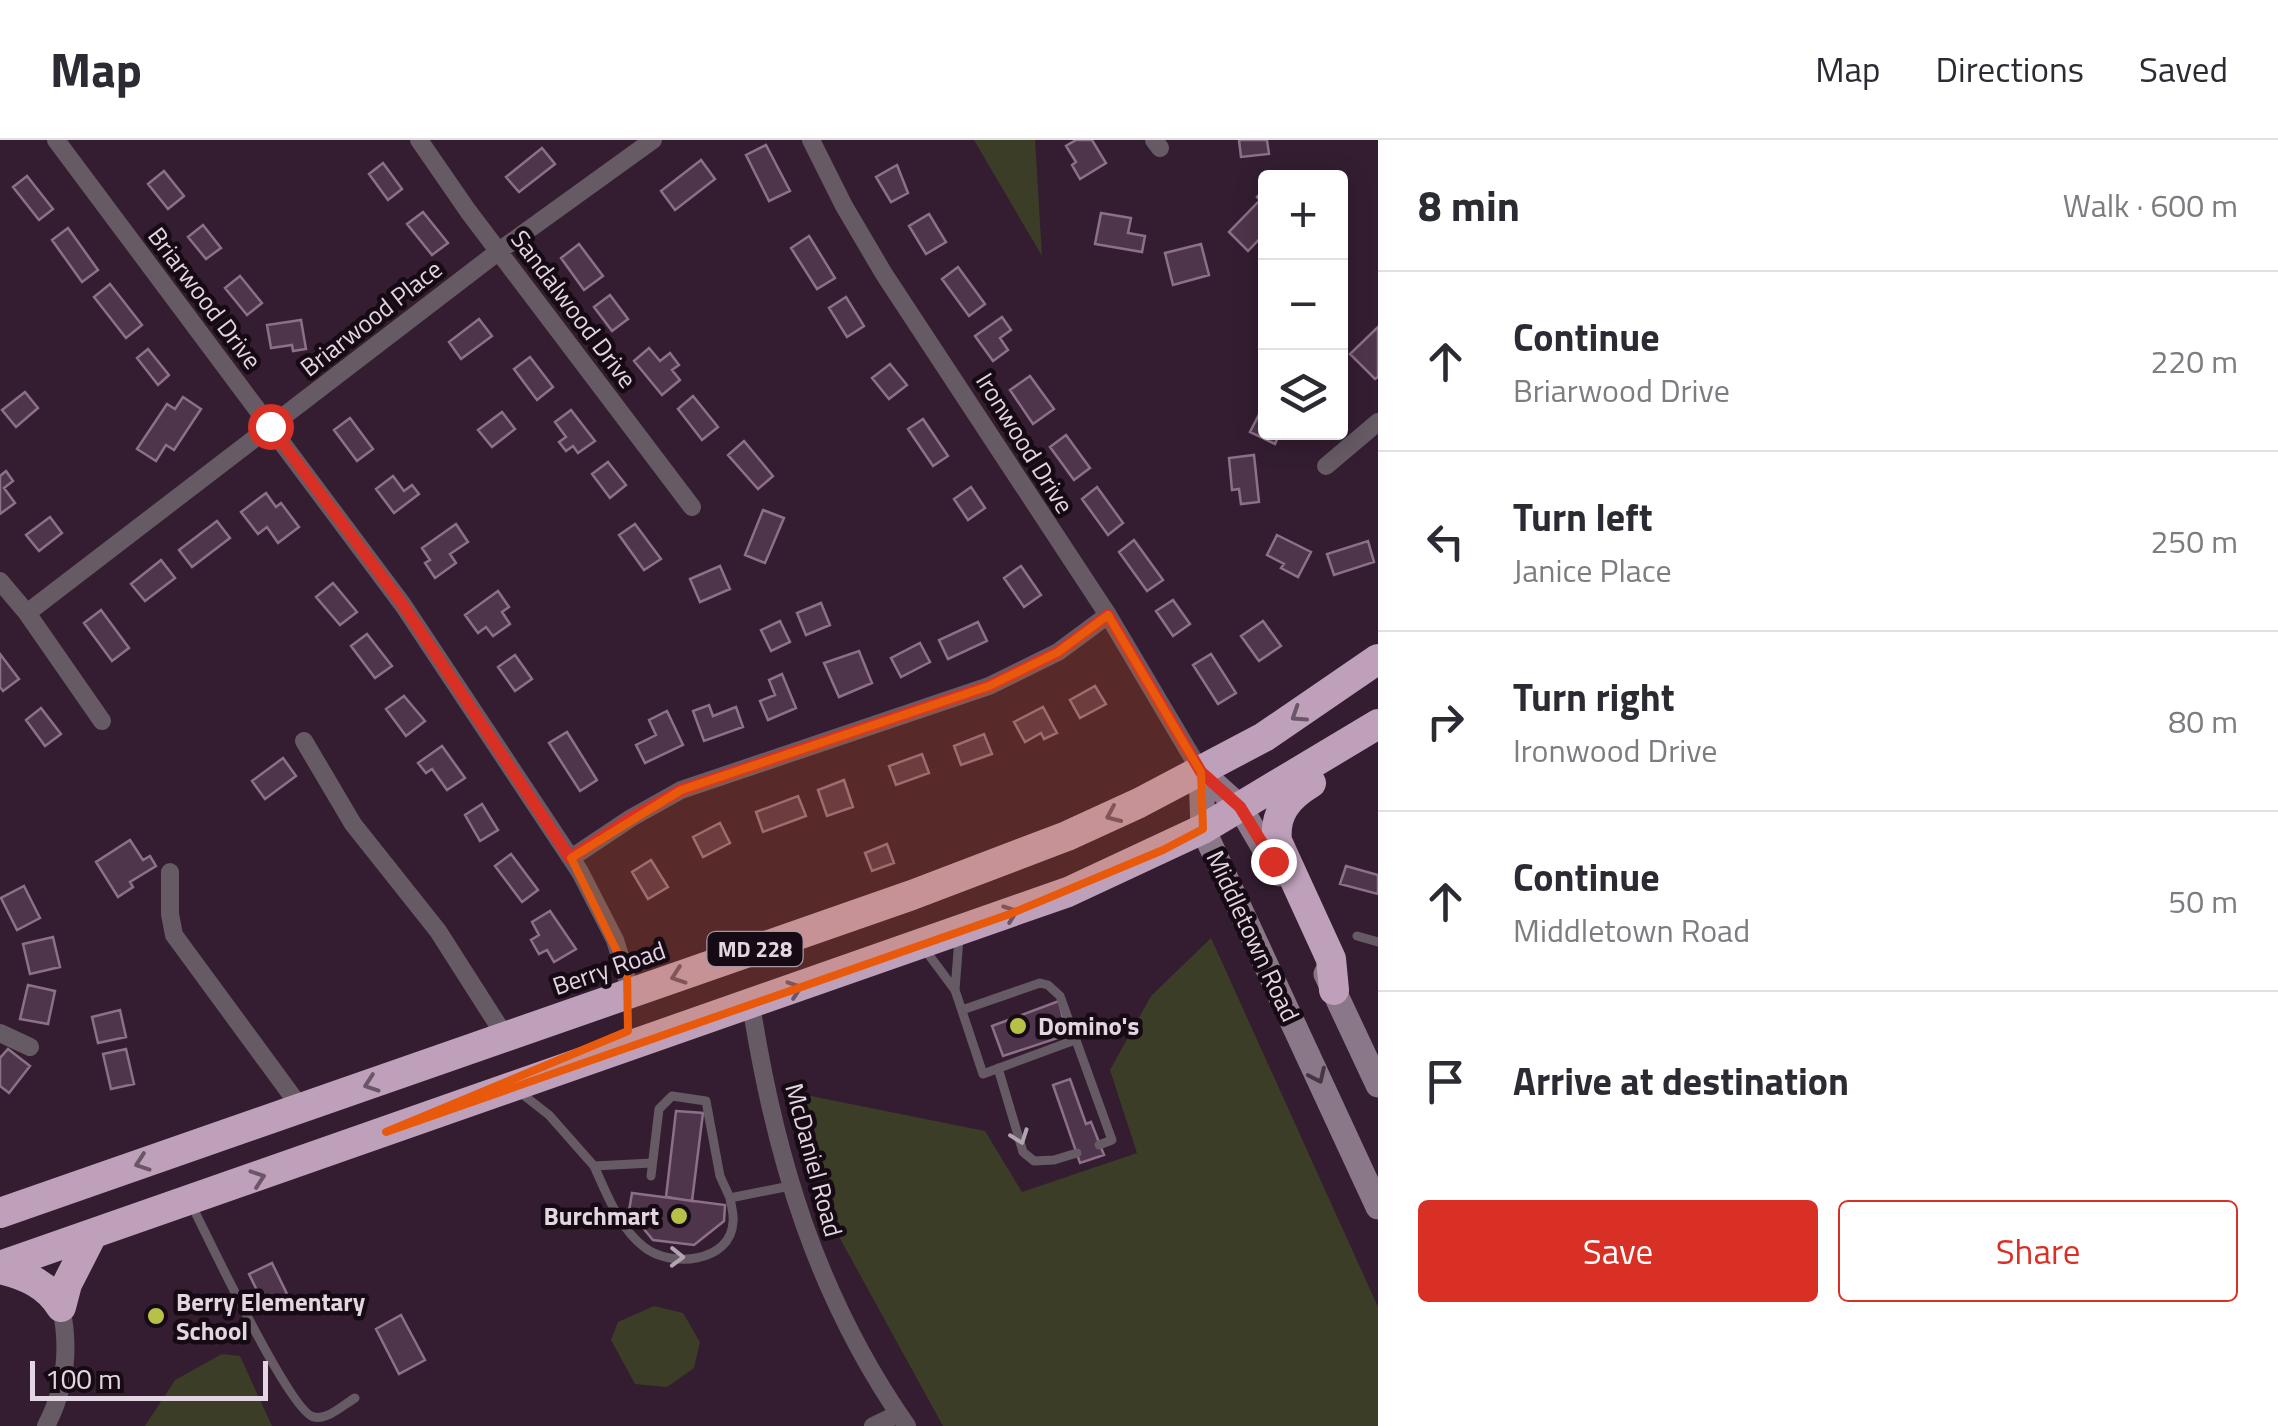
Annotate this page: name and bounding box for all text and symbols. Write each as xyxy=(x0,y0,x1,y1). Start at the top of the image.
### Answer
text: Map xyxy=(50,33,142,106)
text: Map xyxy=(1815,42,1881,96)
text: Directions xyxy=(1936,42,2084,96)
text: Saved xyxy=(2139,42,2228,96)
map controls xyxy=(1258,170,1348,440)
button: + xyxy=(1258,170,1348,260)
text: 8 min xyxy=(1418,173,1520,237)
text: Walk · 600 m xyxy=(2063,181,2238,229)
street label: Briarwood Drive xyxy=(139,219,271,377)
street label: Sandalwood Drive xyxy=(502,222,646,396)
street label: Briarwood Place xyxy=(292,250,450,386)
button: − xyxy=(1258,260,1348,350)
text: Continue xyxy=(1513,308,1660,366)
icon: ahead xyxy=(1418,334,1473,389)
text: 220 m xyxy=(2150,337,2238,385)
button: layers xyxy=(1258,350,1348,440)
street label: Ironwood Drive xyxy=(967,365,1083,521)
text: Briarwood Drive xyxy=(1513,366,1730,414)
route start xyxy=(248,404,294,450)
text: Turn left xyxy=(1513,488,1653,546)
icon: left xyxy=(1418,514,1473,569)
text: 250 m xyxy=(2150,517,2238,565)
text: Janice Place xyxy=(1513,546,1672,594)
text: Turn right xyxy=(1513,668,1675,726)
icon: right xyxy=(1418,694,1473,749)
text: 80 m xyxy=(2168,697,2238,745)
one-way arrow xyxy=(1291,702,1309,721)
text: Ironwood Drive xyxy=(1513,726,1718,774)
one-way arrow xyxy=(1105,802,1123,822)
route end xyxy=(1251,839,1297,885)
street label: Middletown Road xyxy=(1197,844,1309,1028)
text: Continue xyxy=(1513,848,1660,906)
icon: ahead xyxy=(1418,874,1473,929)
text: 50 m xyxy=(2168,877,2238,925)
one-way arrow xyxy=(1001,905,1019,925)
text: Middletown Road xyxy=(1513,906,1750,954)
street label: Berry Road xyxy=(547,931,671,1005)
road number: MD 228 xyxy=(708,932,802,966)
one-way arrow xyxy=(670,964,687,985)
one-way arrow xyxy=(786,980,803,1000)
place label: Domino's xyxy=(1038,1007,1139,1045)
marker: Domino's xyxy=(1007,1015,1029,1037)
text: Arrive at destination xyxy=(1513,1052,1849,1110)
icon: arrive xyxy=(1418,1054,1473,1109)
one-way arrow xyxy=(1305,1066,1325,1084)
one-way arrow xyxy=(363,1072,380,1092)
street label: McDaniel Road xyxy=(775,1079,853,1241)
one-way arrow xyxy=(1008,1128,1029,1145)
one-way arrow xyxy=(135,1151,152,1171)
one-way arrow xyxy=(248,1169,265,1189)
place label: Burchmart xyxy=(544,1197,659,1235)
button: Save xyxy=(1418,1200,1818,1302)
button: Share xyxy=(1838,1200,2238,1302)
marker: Burchmart xyxy=(668,1205,690,1227)
one-way arrow xyxy=(670,1246,685,1268)
place label: Berry Elementary School xyxy=(176,1283,366,1350)
marker: Berry Elementary School xyxy=(145,1305,167,1327)
scale bar xyxy=(30,1356,268,1400)
text: 100 m xyxy=(45,1357,122,1400)

